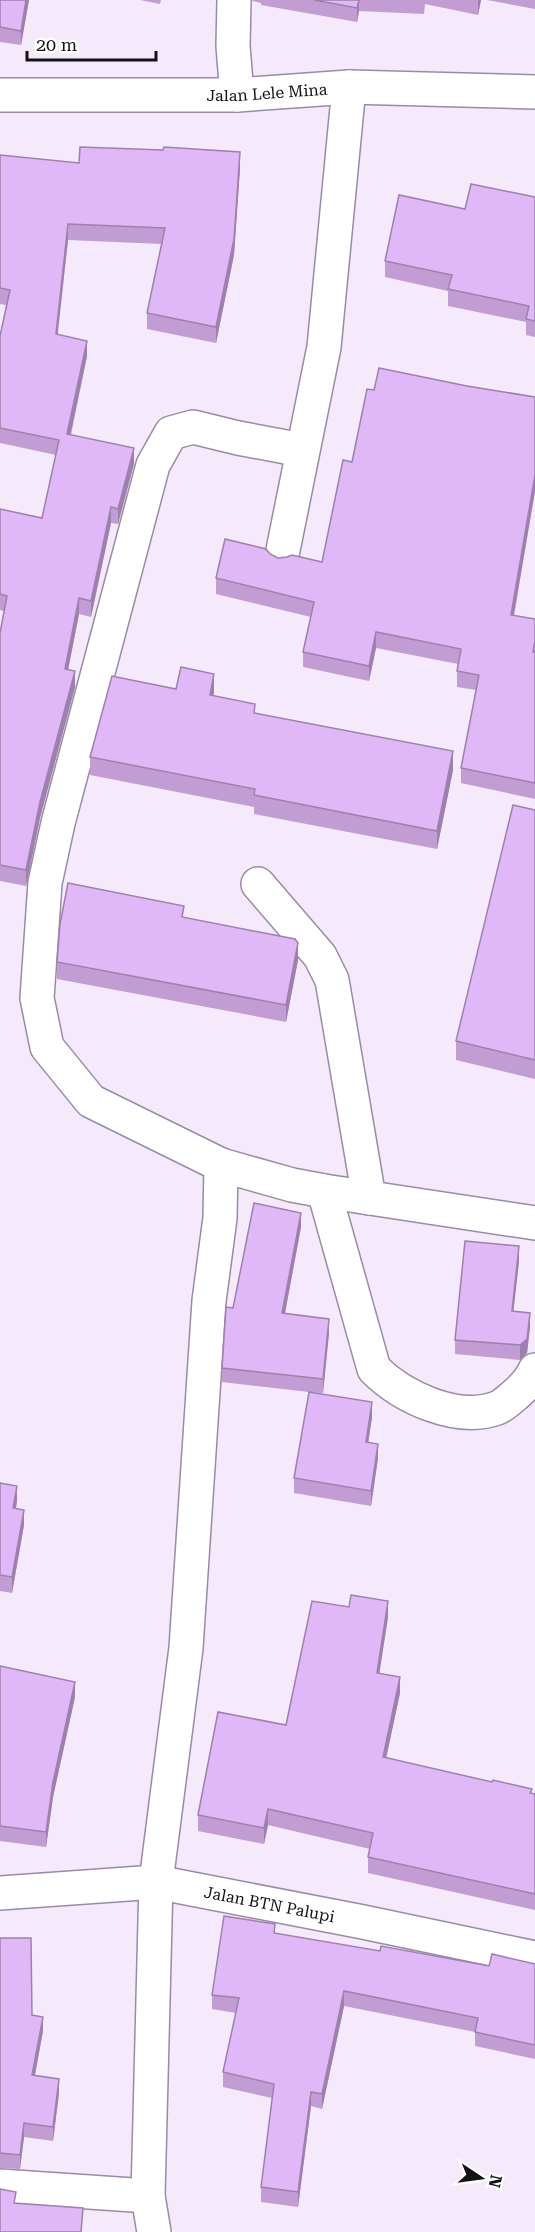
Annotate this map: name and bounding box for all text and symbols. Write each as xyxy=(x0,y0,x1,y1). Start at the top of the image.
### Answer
scale bar xyxy=(27,24,156,62)
text: 20 m xyxy=(36,34,77,55)
street label: Jalan Lele Mina xyxy=(206,79,328,105)
street label: Jalan BTN Palupi xyxy=(203,1882,336,1926)
north arrow xyxy=(451,2148,511,2208)
text: N xyxy=(484,2173,506,2189)

